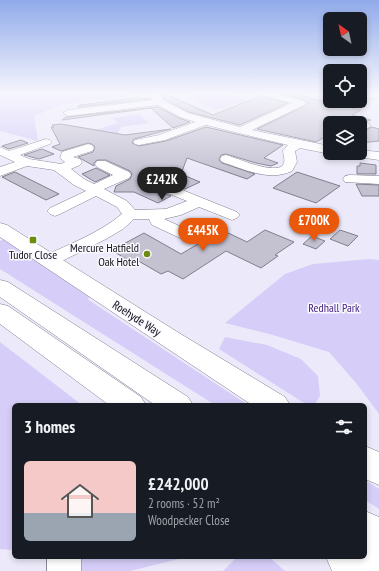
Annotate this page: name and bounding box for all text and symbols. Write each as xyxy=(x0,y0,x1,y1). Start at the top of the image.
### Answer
north arrow xyxy=(323,12,367,56)
map controls xyxy=(323,12,367,160)
button: locate xyxy=(323,64,367,108)
button: layers xyxy=(323,116,367,160)
pin: £242K xyxy=(134,167,190,201)
text: £242K xyxy=(146,171,178,188)
pin: £700K xyxy=(286,208,342,242)
text: £700K xyxy=(298,212,330,229)
pin: £445K xyxy=(175,218,231,252)
text: £445K xyxy=(187,222,219,239)
marker: Tudor Close xyxy=(28,235,38,245)
place label: Mercure Hatfield Oak Hotel xyxy=(70,240,139,269)
place label: Tudor Close xyxy=(9,247,57,262)
marker: Mercure Hatfield Oak Hotel xyxy=(142,249,152,259)
street label: Roehyde Way xyxy=(110,297,164,339)
park label: Redhall Park xyxy=(308,300,360,315)
text: 3 homes xyxy=(24,416,75,438)
icon: filters xyxy=(333,416,355,438)
text: £242,000 xyxy=(148,473,209,495)
icon: home xyxy=(56,477,104,525)
text: 2 rooms · 52 m² xyxy=(148,495,220,512)
text: Woodpecker Close xyxy=(148,512,230,529)

